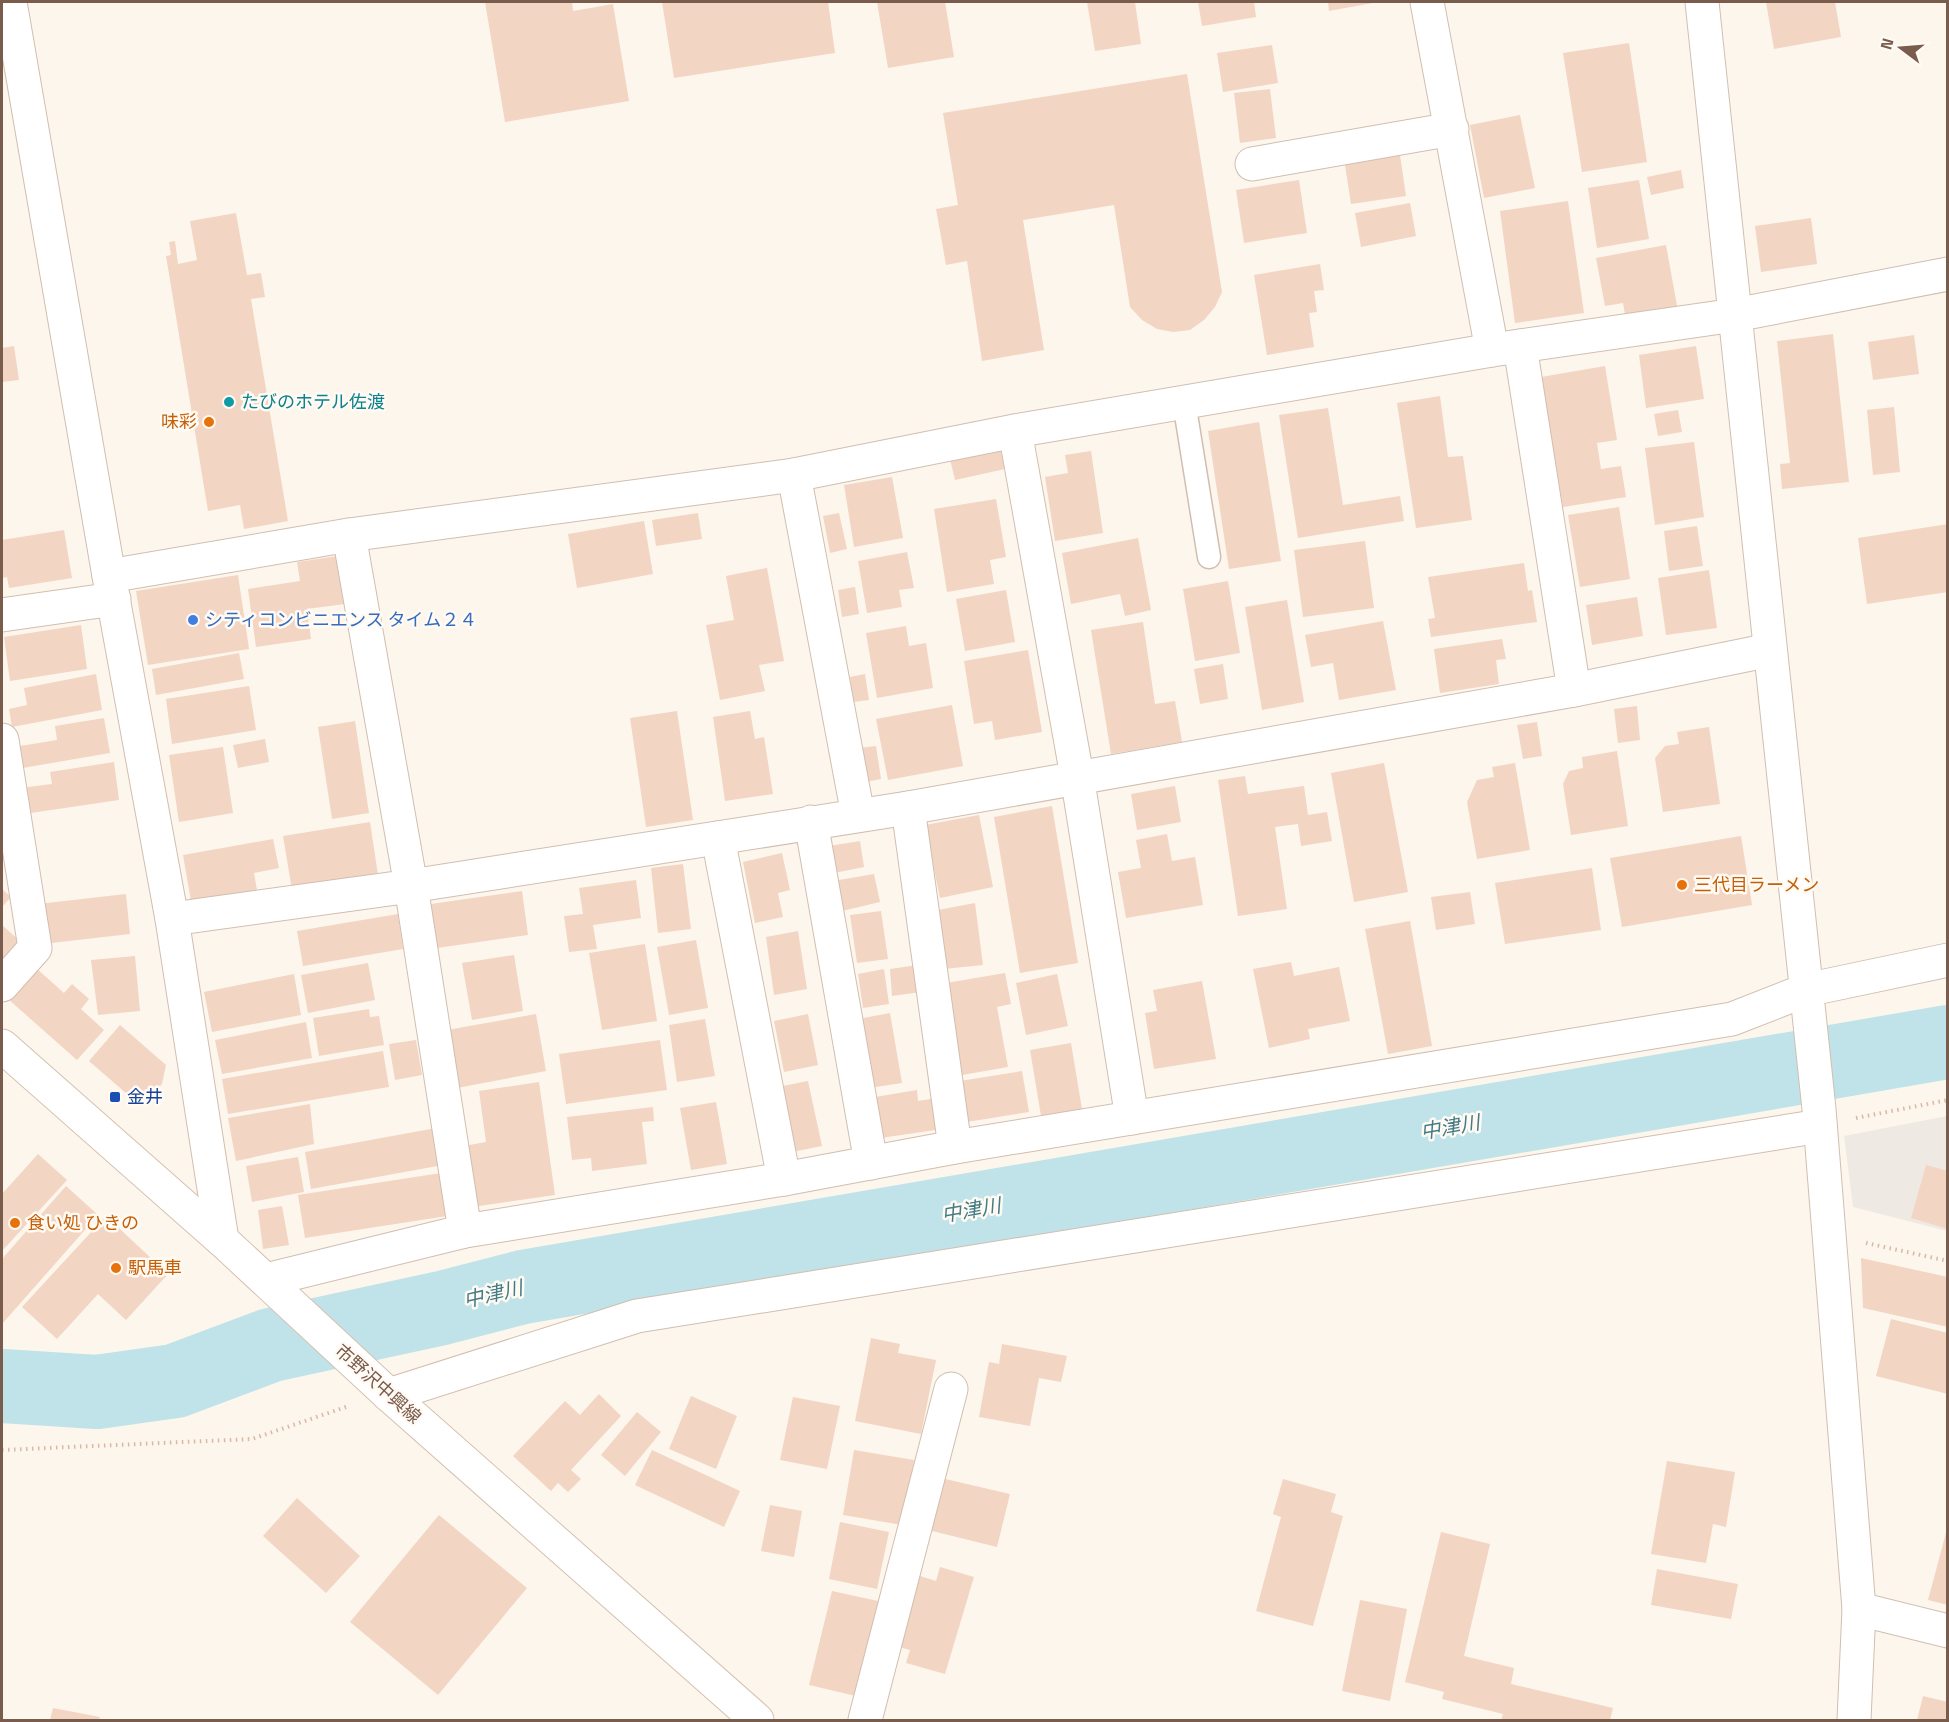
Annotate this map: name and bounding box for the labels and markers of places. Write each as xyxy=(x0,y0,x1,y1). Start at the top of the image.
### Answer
place label: たびのホテル佐渡 xyxy=(241,388,385,415)
marker: たびのホテル佐渡 xyxy=(222,395,236,409)
place label: 味彩 xyxy=(161,408,197,435)
marker: 味彩 xyxy=(202,415,216,429)
place label: シティコンビニエンス タイム２４ xyxy=(205,606,477,633)
marker: シティコンビニエンス タイム２４ xyxy=(186,613,200,627)
place label: 三代目ラーメン xyxy=(1694,871,1819,898)
marker: 三代目ラーメン xyxy=(1675,878,1689,892)
place label: 金井 xyxy=(127,1083,163,1110)
marker: 金井 xyxy=(108,1090,122,1104)
place label: 食い処 ひきの xyxy=(27,1209,139,1236)
marker: 食い処 ひきの xyxy=(8,1216,22,1230)
place label: 駅馬車 xyxy=(128,1254,182,1281)
marker: 駅馬車 xyxy=(109,1261,123,1275)

